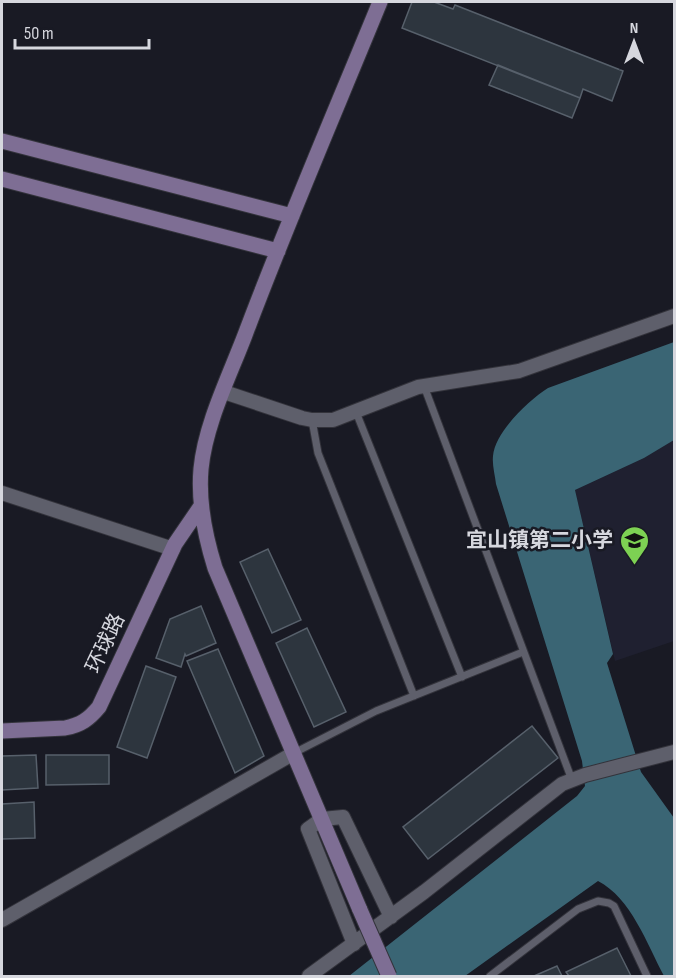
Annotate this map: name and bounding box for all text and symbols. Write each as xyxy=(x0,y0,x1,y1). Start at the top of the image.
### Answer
scale bar xyxy=(15,12,148,50)
north arrow xyxy=(604,12,664,72)
text: N xyxy=(630,19,638,38)
text: 50 m xyxy=(24,23,54,44)
school or university icon: 宜山镇第二小学 xyxy=(618,524,650,566)
place label: 宜山镇第二小学 xyxy=(466,528,613,553)
street label: 环球路 xyxy=(81,609,130,677)

